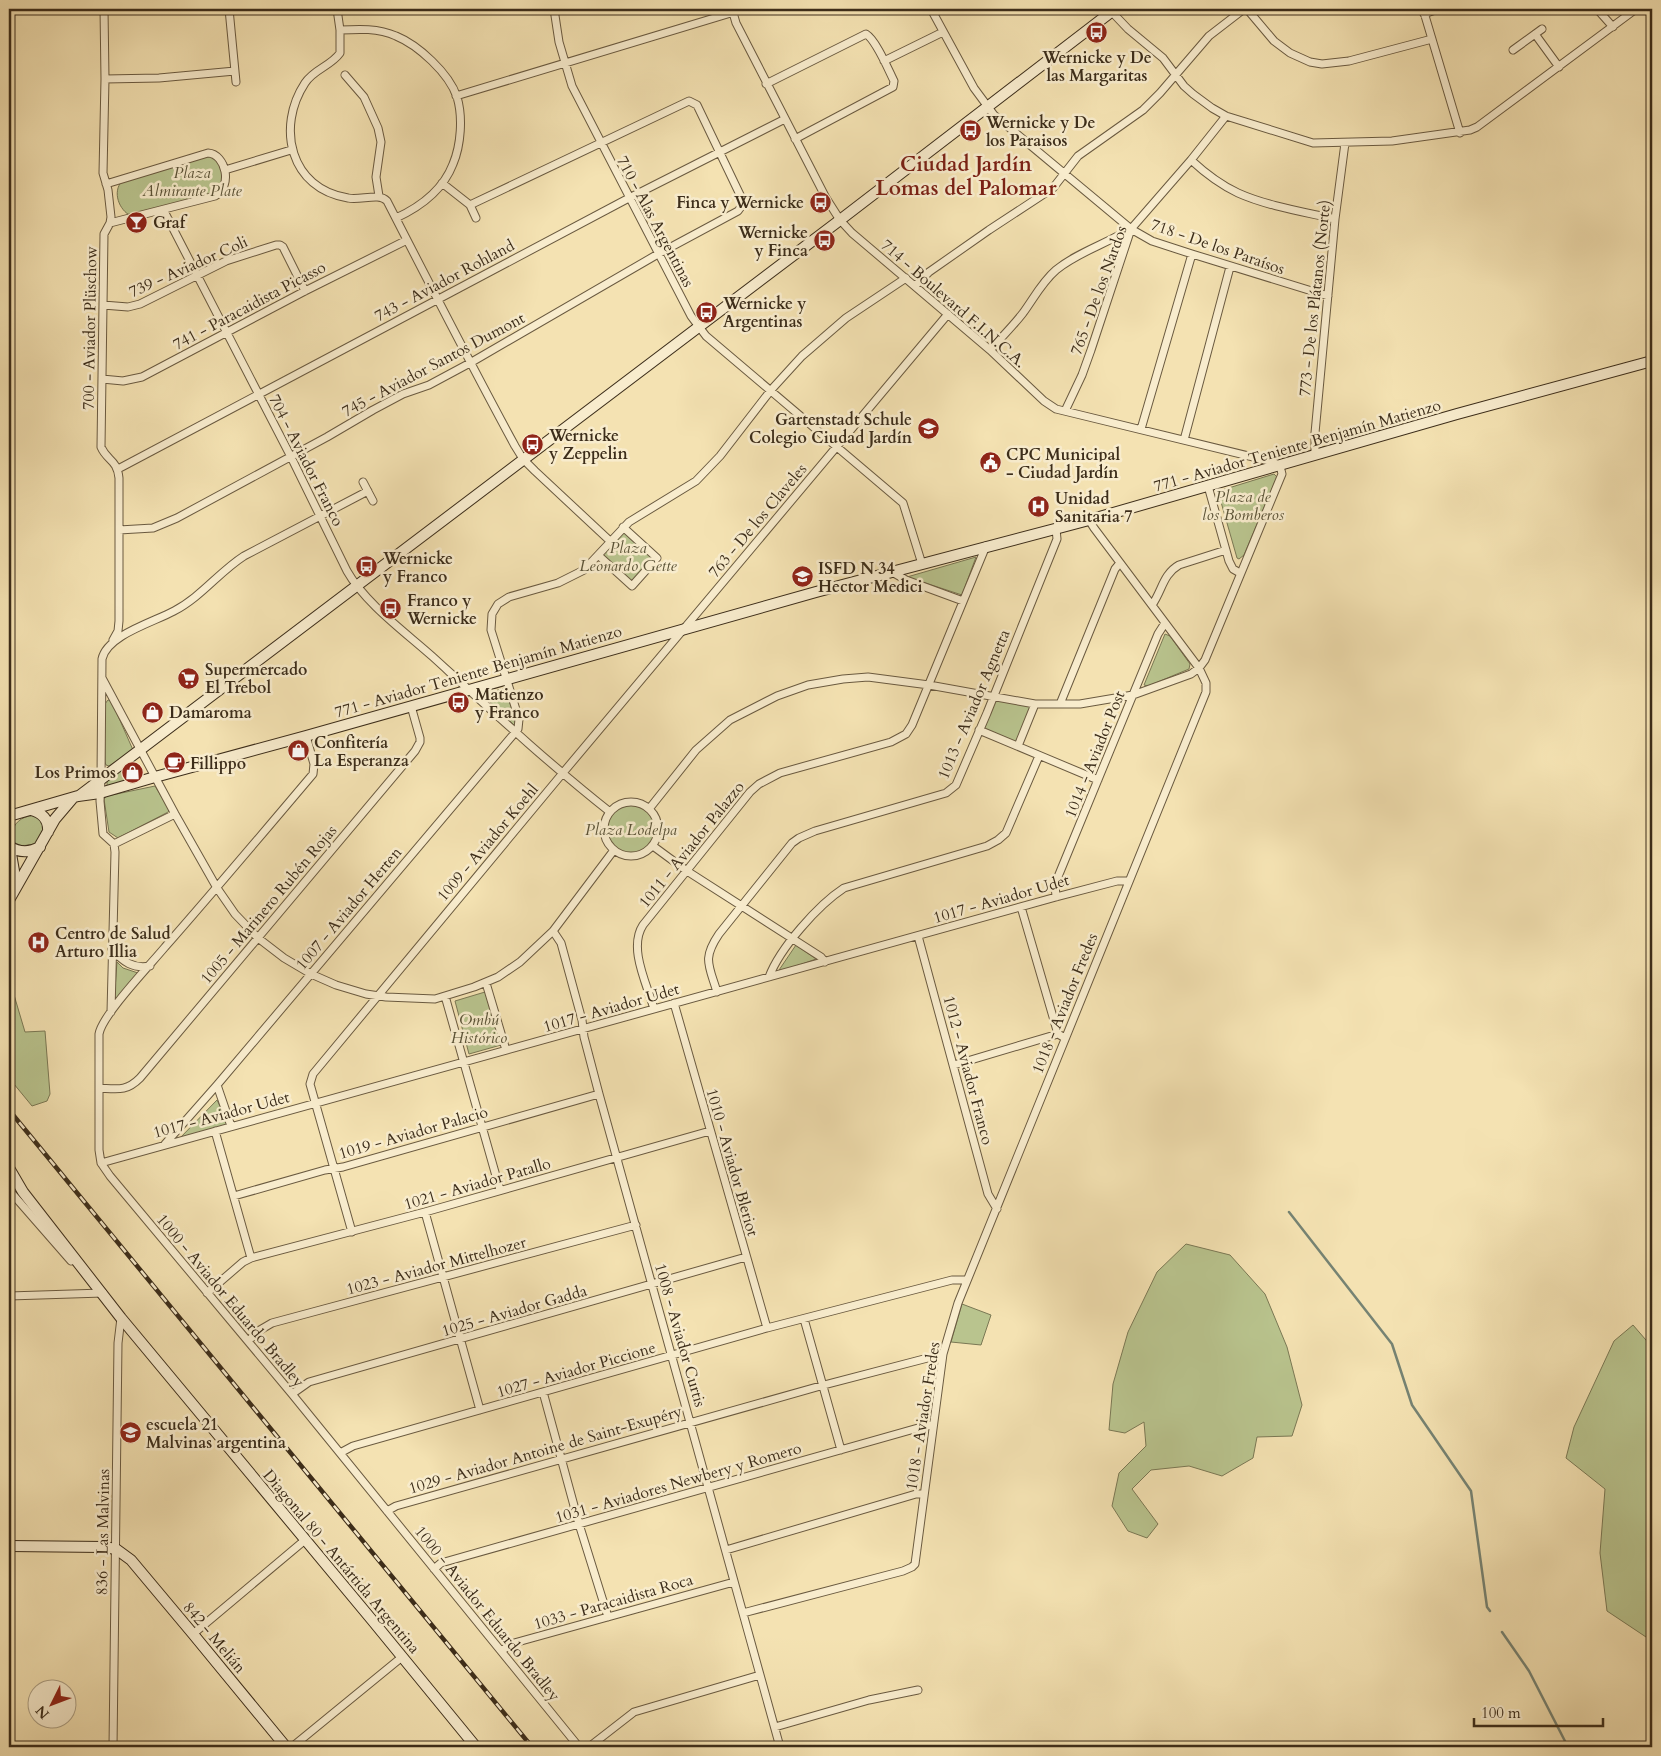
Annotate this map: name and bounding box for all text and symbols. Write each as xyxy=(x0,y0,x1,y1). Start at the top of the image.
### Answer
bus stop icon: Wernicke y De las Margaritas xyxy=(1085,21,1109,45)
place label: Wernicke y De las Margaritas xyxy=(1041,47,1152,87)
place label: Wernicke y De los Paraisos xyxy=(985,112,1095,152)
bus stop icon: Wernicke y De los Paraisos xyxy=(958,119,982,143)
district label: Ciudad Jardín Lomas del Palomar xyxy=(875,150,1057,203)
street label: 710 - Alas Argentinas xyxy=(611,152,699,291)
park label: Plaza Almirante Plate xyxy=(141,162,243,202)
bus stop icon: Finca y Wernicke xyxy=(808,190,832,214)
place label: Finca y Wernicke xyxy=(676,192,804,214)
street label: 773 - De los Plátanos (Norte) xyxy=(1294,199,1336,398)
bar icon: Graf xyxy=(125,210,149,234)
place label: Graf xyxy=(153,212,188,234)
street label: 718 - De los Paraísos xyxy=(1148,214,1288,280)
place label: Wernicke y Finca xyxy=(737,222,808,262)
street label: 765 - De los Nardos xyxy=(1065,223,1133,358)
bus stop icon: Wernicke y Finca xyxy=(812,229,836,253)
street label: 739 - Aviador Coli xyxy=(125,231,252,303)
street label: 743 - Aviador Rohland xyxy=(371,234,519,327)
street label: 714 - Boulevard F.I.N.C.A. xyxy=(876,235,1031,373)
street label: 700 - Aviador Plüschow xyxy=(78,246,102,410)
street label: 741 - Paracaidista Picasso xyxy=(169,256,330,356)
place label: Wernicke y Argentinas xyxy=(722,293,806,333)
bus stop icon: Wernicke y Argentinas xyxy=(695,300,719,324)
street label: 745 - Aviador Santos Dumont xyxy=(338,307,529,422)
street label: 704 - Aviador Franco xyxy=(263,391,349,531)
street label: 771 - Aviador Teniente Benjamín Matienzo xyxy=(1151,394,1444,498)
place label: Gartenstadt Schule Colegio Ciudad Jardín xyxy=(749,409,913,449)
school or university icon: Gartenstadt Schule Colegio Ciudad Jardín xyxy=(916,416,940,440)
place label: Wernicke y Zeppelin xyxy=(548,425,628,465)
bus stop icon: Wernicke y Zeppelin xyxy=(521,432,545,456)
place label: CPC Municipal - Ciudad Jardín xyxy=(1006,444,1120,484)
public building icon: CPC Municipal - Ciudad Jardín xyxy=(978,451,1002,475)
street label: 763 - De los Claveles xyxy=(704,459,812,582)
park label: Plaza de los Bomberos xyxy=(1202,486,1285,526)
place label: Unidad Sanitaria 7 xyxy=(1055,488,1132,528)
hospital icon: Unidad Sanitaria 7 xyxy=(1027,495,1051,519)
park label: Plaza Leonardo Gette xyxy=(579,537,678,577)
place label: Wernicke y Franco xyxy=(382,548,453,588)
bus stop icon: Wernicke y Franco xyxy=(355,555,379,579)
place label: ISFD N 34 Hector Medici xyxy=(818,558,923,598)
school or university icon: ISFD N 34 Hector Medici xyxy=(790,565,814,589)
place label: Franco y Wernicke xyxy=(406,590,477,630)
bus stop icon: Franco y Wernicke xyxy=(379,597,403,621)
street label: 771 - Aviador Teniente Benjamín Matienzo xyxy=(332,620,625,724)
street label: 1013 - Aviador Agnetta xyxy=(932,626,1015,783)
place label: Supermercado El Trebol xyxy=(205,659,307,699)
supermarket icon: Supermercado El Trebol xyxy=(177,666,201,690)
place label: Matienzo y Franco xyxy=(474,684,544,724)
street label: 1014 - Aviador Post xyxy=(1059,688,1130,821)
bus stop icon: Matienzo y Franco xyxy=(447,691,471,715)
shop icon: Damaroma xyxy=(141,700,165,724)
place label: Damaroma xyxy=(169,702,252,724)
place label: Confitería La Esperanza xyxy=(314,732,409,772)
shop icon: Confitería La Esperanza xyxy=(286,739,310,763)
cafe icon: Fillippo xyxy=(162,751,186,775)
place label: Fillippo xyxy=(190,753,246,775)
shop icon: Los Primos xyxy=(120,760,144,784)
place label: Los Primos xyxy=(35,762,116,784)
street label: 1011 - Aviador Palazzo xyxy=(634,776,750,913)
street label: 1009 - Aviador Koehl xyxy=(432,779,544,906)
park label: Plaza Lodelpa xyxy=(585,819,677,841)
street label: 1005 - Marinero Rubén Rojas xyxy=(196,820,342,989)
street label: 1007 - Aviador Herten xyxy=(291,842,407,975)
street label: 1017 - Aviador Udet xyxy=(931,869,1072,929)
place label: Centro de Salud Arturo Illia xyxy=(55,923,171,963)
hospital icon: Centro de Salud Arturo Illia xyxy=(27,930,51,954)
street label: 1018 - Aviador Fredes xyxy=(1027,930,1103,1077)
street label: 1017 - Aviador Udet xyxy=(541,978,682,1038)
street label: 1012 - Aviador Franco xyxy=(938,993,999,1148)
park label: Ombú Histórico xyxy=(451,1009,508,1049)
street label: 1017 - Aviador Udet xyxy=(151,1086,292,1144)
street label: 1010 - Aviador Bleriot xyxy=(700,1086,764,1239)
street label: 1019 - Aviador Palacio xyxy=(336,1101,491,1165)
street label: 1021 - Aviador Patallo xyxy=(401,1152,554,1215)
street label: 1000 - Aviador Eduardo Bradley xyxy=(151,1209,310,1392)
street label: 1023 - Aviador Mittelhozer xyxy=(344,1231,529,1301)
street label: 1008 - Aviador Curtis xyxy=(649,1261,711,1410)
street label: 1025 - Aviador Gadda xyxy=(439,1280,590,1342)
street label: 1027 - Aviador Piccione xyxy=(494,1337,658,1403)
street label: 1018 - Aviador Fredes xyxy=(900,1340,946,1492)
street label: 1029 - Aviador Antoine de Saint-Exupéry xyxy=(406,1400,685,1500)
place label: escuela 21 Malvinas argentina xyxy=(146,1414,286,1454)
school or university icon: escuela 21 Malvinas argentina xyxy=(118,1421,142,1445)
street label: 1031 - Aviadores Newbery y Romero xyxy=(553,1437,804,1529)
street label: Diagonal 80 - Antártida Argentina xyxy=(258,1465,425,1658)
street label: 836 - Las Malvinas xyxy=(91,1469,115,1595)
street label: 1000 - Aviador Eduardo Bradley xyxy=(409,1521,565,1706)
street label: 1033 - Paracaidista Roca xyxy=(531,1569,696,1635)
street label: 842 - Melián xyxy=(178,1597,251,1678)
north arrow xyxy=(28,1678,78,1728)
scale bar xyxy=(1474,1696,1602,1728)
text: N xyxy=(32,1701,54,1723)
text: 100 m xyxy=(1481,1703,1521,1723)

